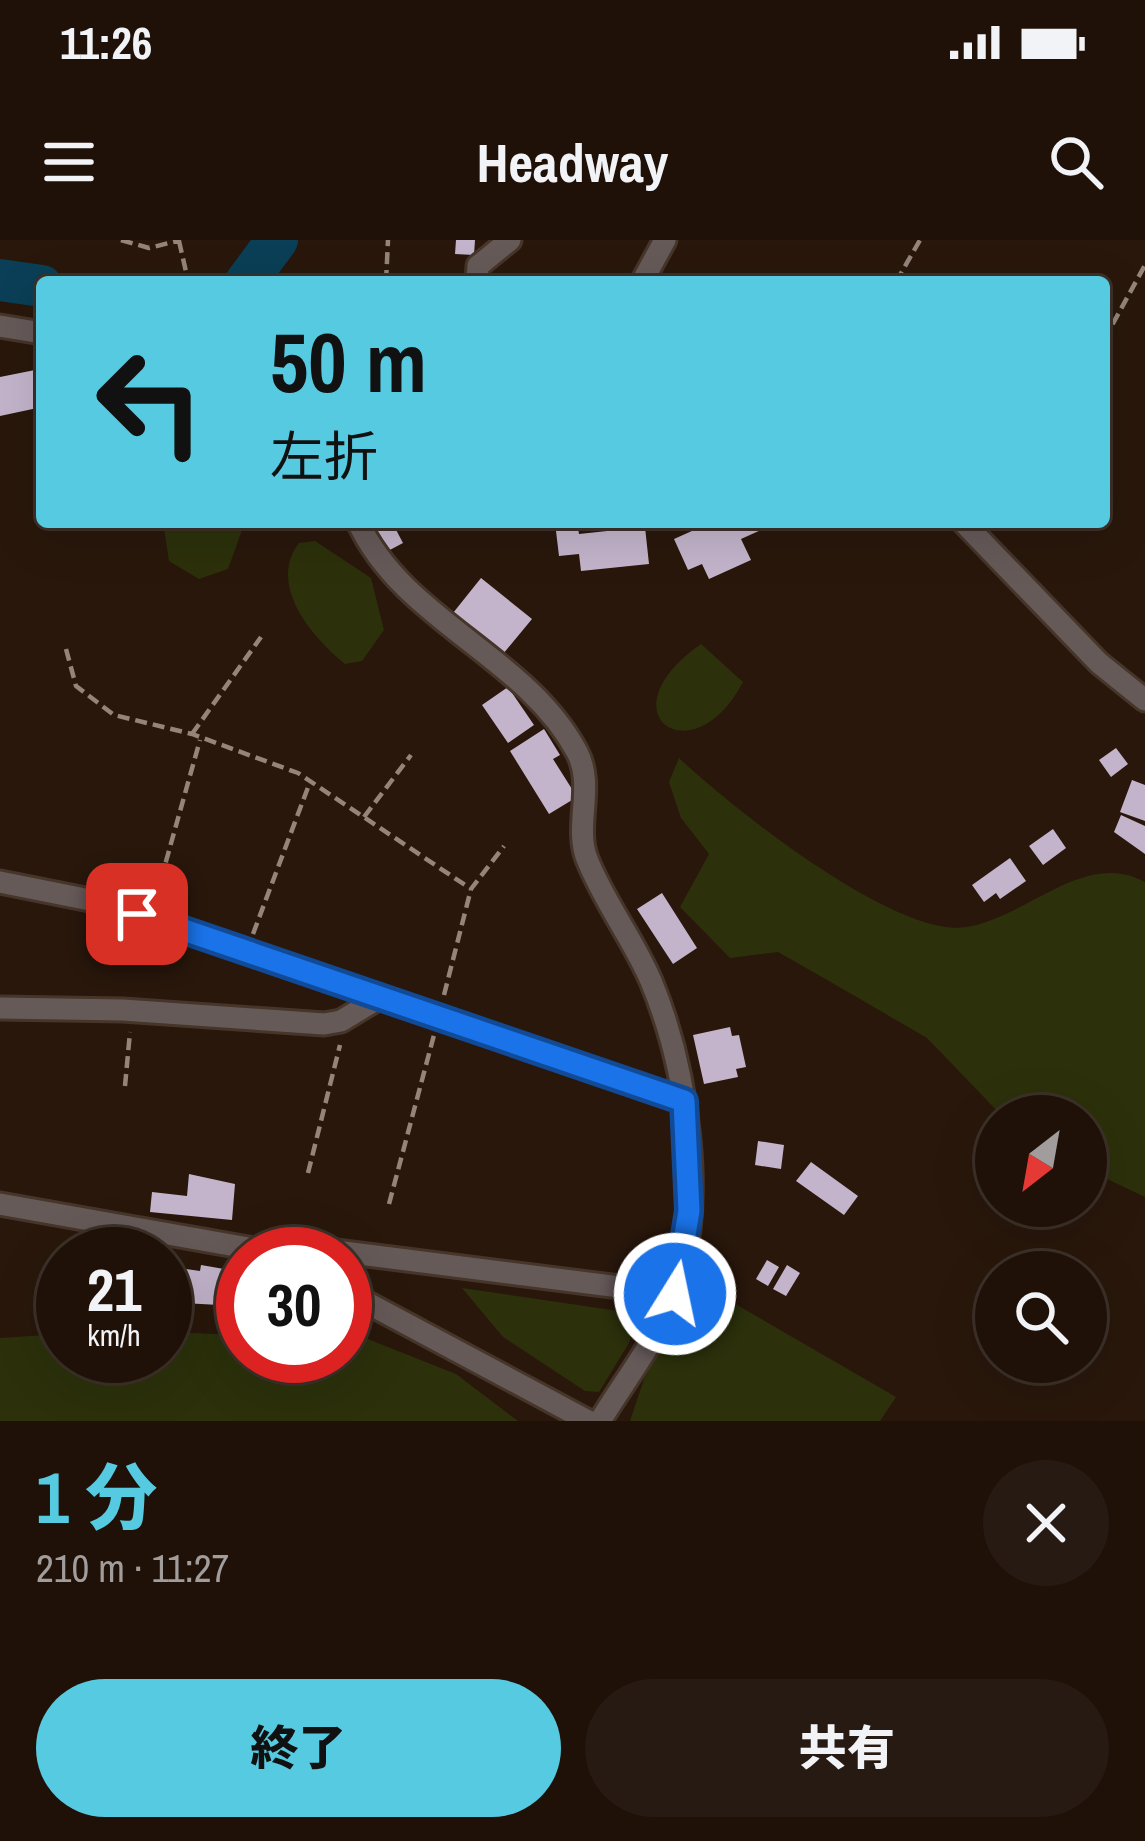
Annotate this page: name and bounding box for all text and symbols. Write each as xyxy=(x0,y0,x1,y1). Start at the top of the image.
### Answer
text: 11:26 xyxy=(60,12,152,73)
text: Headway xyxy=(477,126,668,199)
icon: menu xyxy=(36,129,102,195)
icon: search xyxy=(1043,129,1109,195)
text: 50 m xyxy=(270,305,427,418)
icon: left xyxy=(72,324,228,480)
text: 左折 xyxy=(270,420,378,493)
pin xyxy=(86,863,188,965)
icon: arrive xyxy=(104,881,170,947)
north arrow xyxy=(975,1095,1107,1227)
map controls xyxy=(975,1095,1107,1383)
speed limit sign: 30 xyxy=(216,1227,372,1383)
position arrow xyxy=(612,1231,738,1357)
text: 21 xyxy=(87,1249,141,1330)
button: search xyxy=(975,1251,1107,1383)
text: km/h xyxy=(87,1315,141,1355)
text: 1 分 xyxy=(36,1448,157,1545)
button: close xyxy=(983,1460,1109,1586)
text: 210 m · 11:27 xyxy=(36,1542,229,1594)
button: 終了 xyxy=(36,1679,561,1817)
button: 共有 xyxy=(585,1679,1109,1817)

